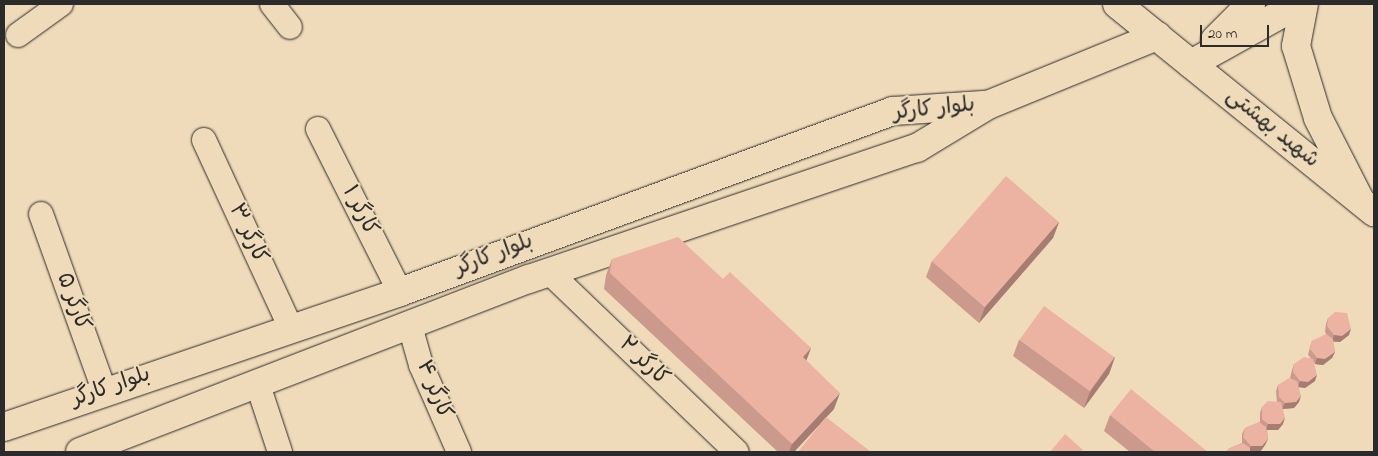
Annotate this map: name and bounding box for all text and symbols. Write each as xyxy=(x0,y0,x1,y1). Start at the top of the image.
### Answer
scale bar xyxy=(1203,15,1272,47)
text: 20 m xyxy=(1208,23,1237,45)
street label: شهید بهشتی xyxy=(1220,83,1324,175)
street label: بلوار کارگر xyxy=(892,93,976,127)
street label: کارگر ۱ xyxy=(335,181,383,241)
street label: کارگر ۳ xyxy=(222,200,272,268)
street label: بلوار کارگر xyxy=(451,229,537,283)
street label: کارگر ۵ xyxy=(49,269,95,335)
street label: کارگر ۲ xyxy=(612,332,674,392)
street label: کارگر ۴ xyxy=(409,357,457,423)
street label: بلوار کارگر xyxy=(68,362,154,414)

